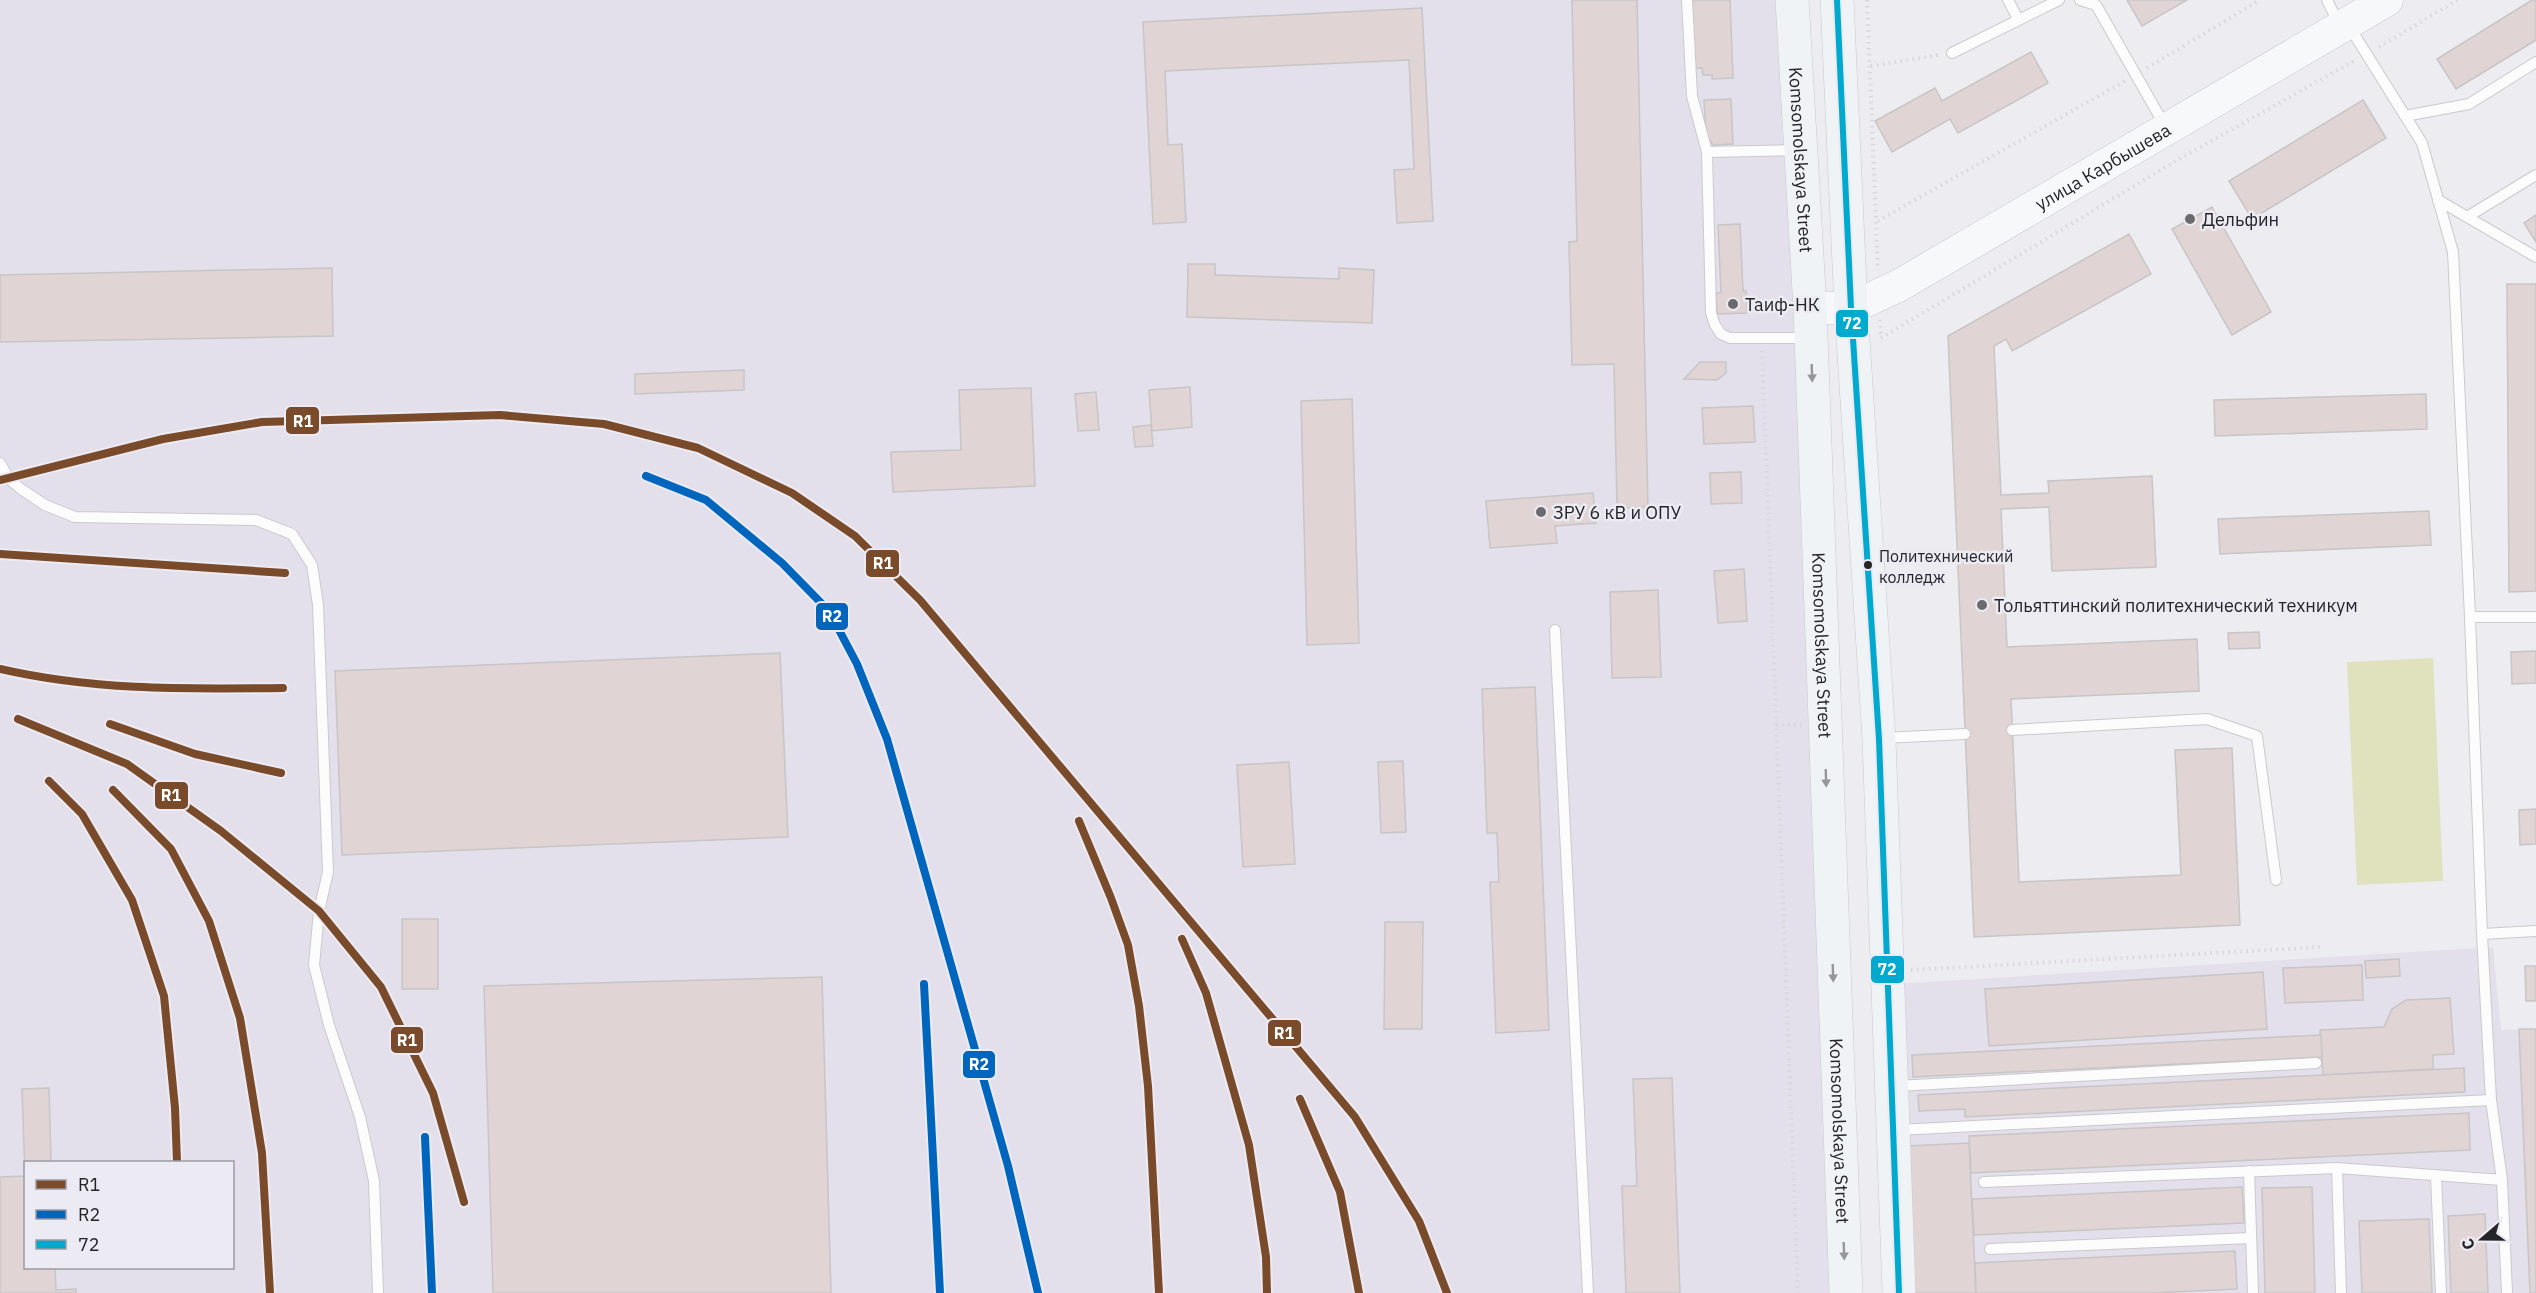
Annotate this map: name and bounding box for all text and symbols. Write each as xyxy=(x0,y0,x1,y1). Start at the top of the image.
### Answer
street label: Komsomolskaya Street xyxy=(1784,66,1818,253)
street label: улица Карбышева xyxy=(2031,118,2175,215)
place label: Дельфин xyxy=(2202,208,2279,231)
marker: Дельфин xyxy=(2183,212,2197,226)
place label: Таиф-НК xyxy=(1745,293,1820,316)
marker: Таиф-НК xyxy=(1726,297,1740,311)
line badge: 72 xyxy=(1835,309,1869,338)
text: 72 xyxy=(1842,313,1862,333)
one-way arrow xyxy=(1807,363,1817,382)
line badge: R1 xyxy=(285,406,320,435)
text: R1 xyxy=(293,411,314,431)
place label: ЗРУ 6 кВ и ОПУ xyxy=(1553,501,1682,524)
marker: ЗРУ 6 кВ и ОПУ xyxy=(1534,505,1548,519)
place label: Политехнический колледж xyxy=(1879,546,2013,587)
line badge: R1 xyxy=(865,549,900,578)
street label: Komsomolskaya Street xyxy=(1807,552,1837,739)
text: R1 xyxy=(873,553,894,573)
marker: Политехнический колледж xyxy=(1862,559,1874,571)
place label: Тольяттинский политехнический техникум xyxy=(1994,594,2358,617)
marker: Тольяттинский политехнический техникум xyxy=(1975,598,1989,612)
line badge: R2 xyxy=(815,602,849,631)
text: R2 xyxy=(822,606,842,626)
one-way arrow xyxy=(1821,768,1831,787)
line badge: R1 xyxy=(154,781,189,810)
text: R1 xyxy=(161,785,182,805)
line badge: 72 xyxy=(1870,955,1905,984)
text: 72 xyxy=(1877,959,1897,979)
one-way arrow xyxy=(1828,963,1838,982)
line badge: R1 xyxy=(1267,1019,1302,1047)
text: R1 xyxy=(1274,1023,1295,1043)
line badge: R1 xyxy=(390,1026,424,1054)
text: R1 xyxy=(397,1030,418,1050)
street label: Komsomolskaya Street xyxy=(1825,1037,1855,1224)
line badge: R2 xyxy=(962,1050,996,1079)
text: R2 xyxy=(969,1054,989,1074)
legend xyxy=(24,1161,234,1269)
text: R1 xyxy=(78,1173,100,1196)
text: R2 xyxy=(78,1203,100,1226)
north arrow xyxy=(2452,1209,2512,1269)
text: 72 xyxy=(78,1233,100,1256)
text: С xyxy=(2457,1236,2479,1252)
one-way arrow xyxy=(1839,1242,1849,1261)

